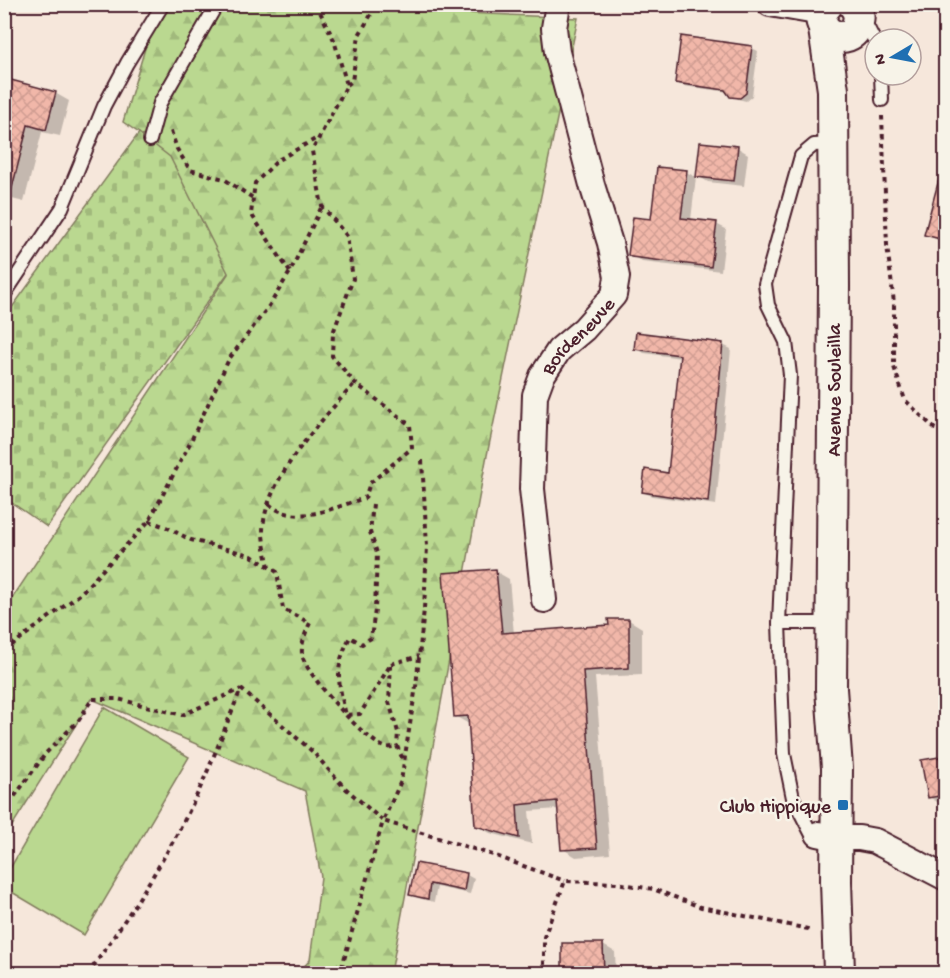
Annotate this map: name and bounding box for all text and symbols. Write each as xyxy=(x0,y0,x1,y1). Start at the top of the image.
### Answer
north arrow xyxy=(863,27,923,87)
text: N xyxy=(871,52,892,66)
street label: Bordeneuve xyxy=(537,294,622,381)
street label: Avenue Souleilla xyxy=(825,323,848,456)
place label: Club Hippique xyxy=(720,797,832,820)
marker: Club Hippique xyxy=(836,798,850,812)

